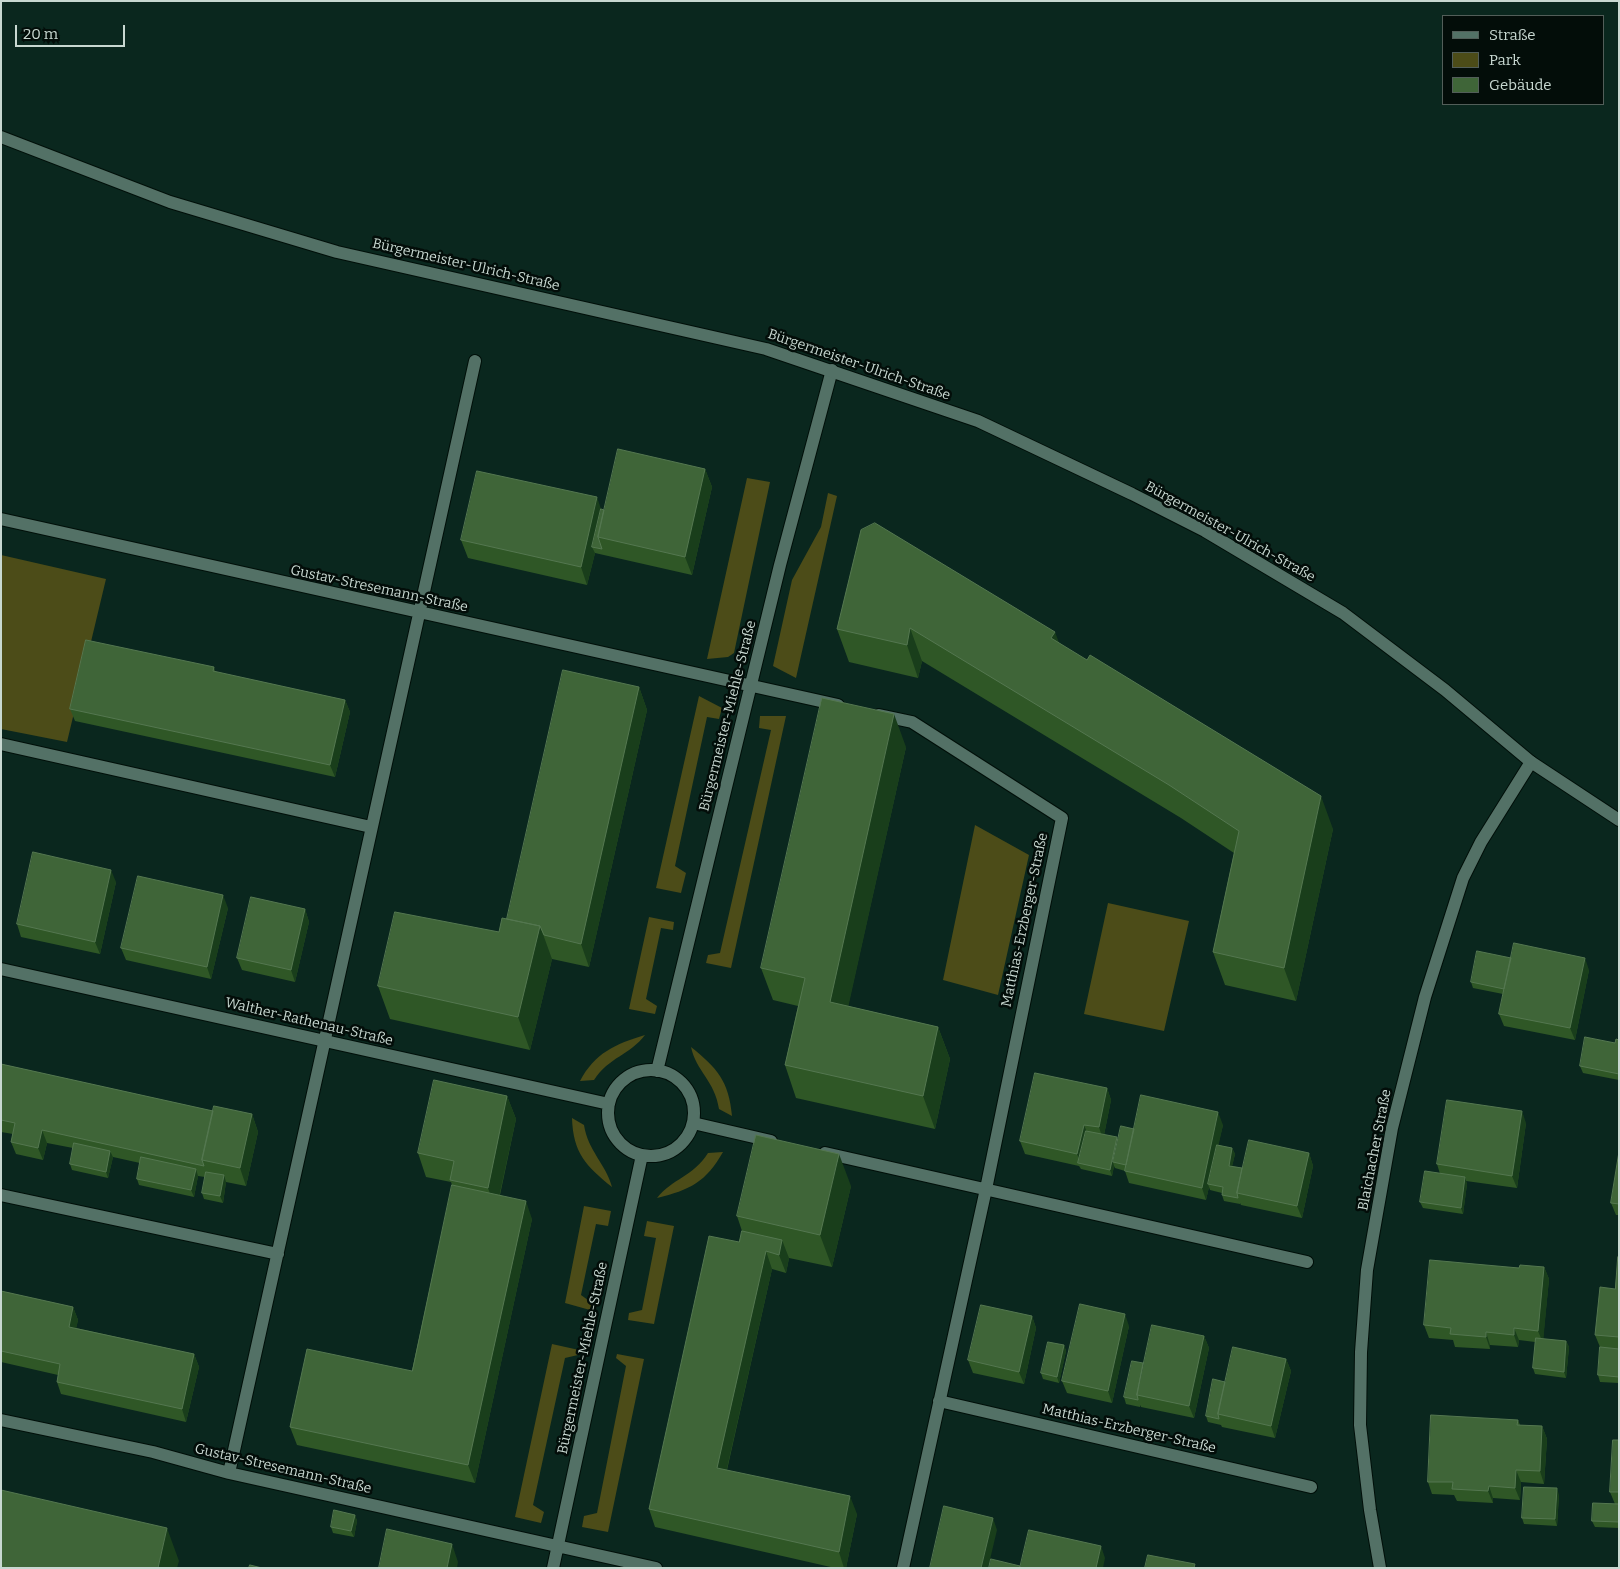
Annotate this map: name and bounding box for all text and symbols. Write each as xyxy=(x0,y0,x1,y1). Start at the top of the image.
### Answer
scale bar xyxy=(18,15,128,47)
legend xyxy=(1442,15,1605,105)
text: 20 m xyxy=(23,25,58,43)
text: Straße xyxy=(1489,26,1535,44)
text: Park xyxy=(1489,51,1521,69)
text: Gebäude xyxy=(1489,76,1552,94)
street label: Bürgermeister-Ulrich-Straße xyxy=(371,235,561,295)
street label: Bürgermeister-Ulrich-Straße xyxy=(766,326,952,404)
street label: Bürgermeister-Ulrich-Straße xyxy=(1142,478,1318,586)
street label: Gustav-Stresemann-Straße xyxy=(289,562,469,616)
street label: Bürgermeister-Miehle-Straße xyxy=(696,619,760,813)
street label: Matthias-Erzberger-Straße xyxy=(998,831,1052,1009)
street label: Walther-Rathenau-Straße xyxy=(224,995,394,1049)
street label: Blaichacher Straße xyxy=(1355,1088,1395,1212)
street label: Bürgermeister-Miehle-Straße xyxy=(554,1260,612,1456)
street label: Matthias-Erzberger-Straße xyxy=(1041,1401,1217,1457)
street label: Gustav-Stresemann-Straße xyxy=(193,1440,373,1498)

